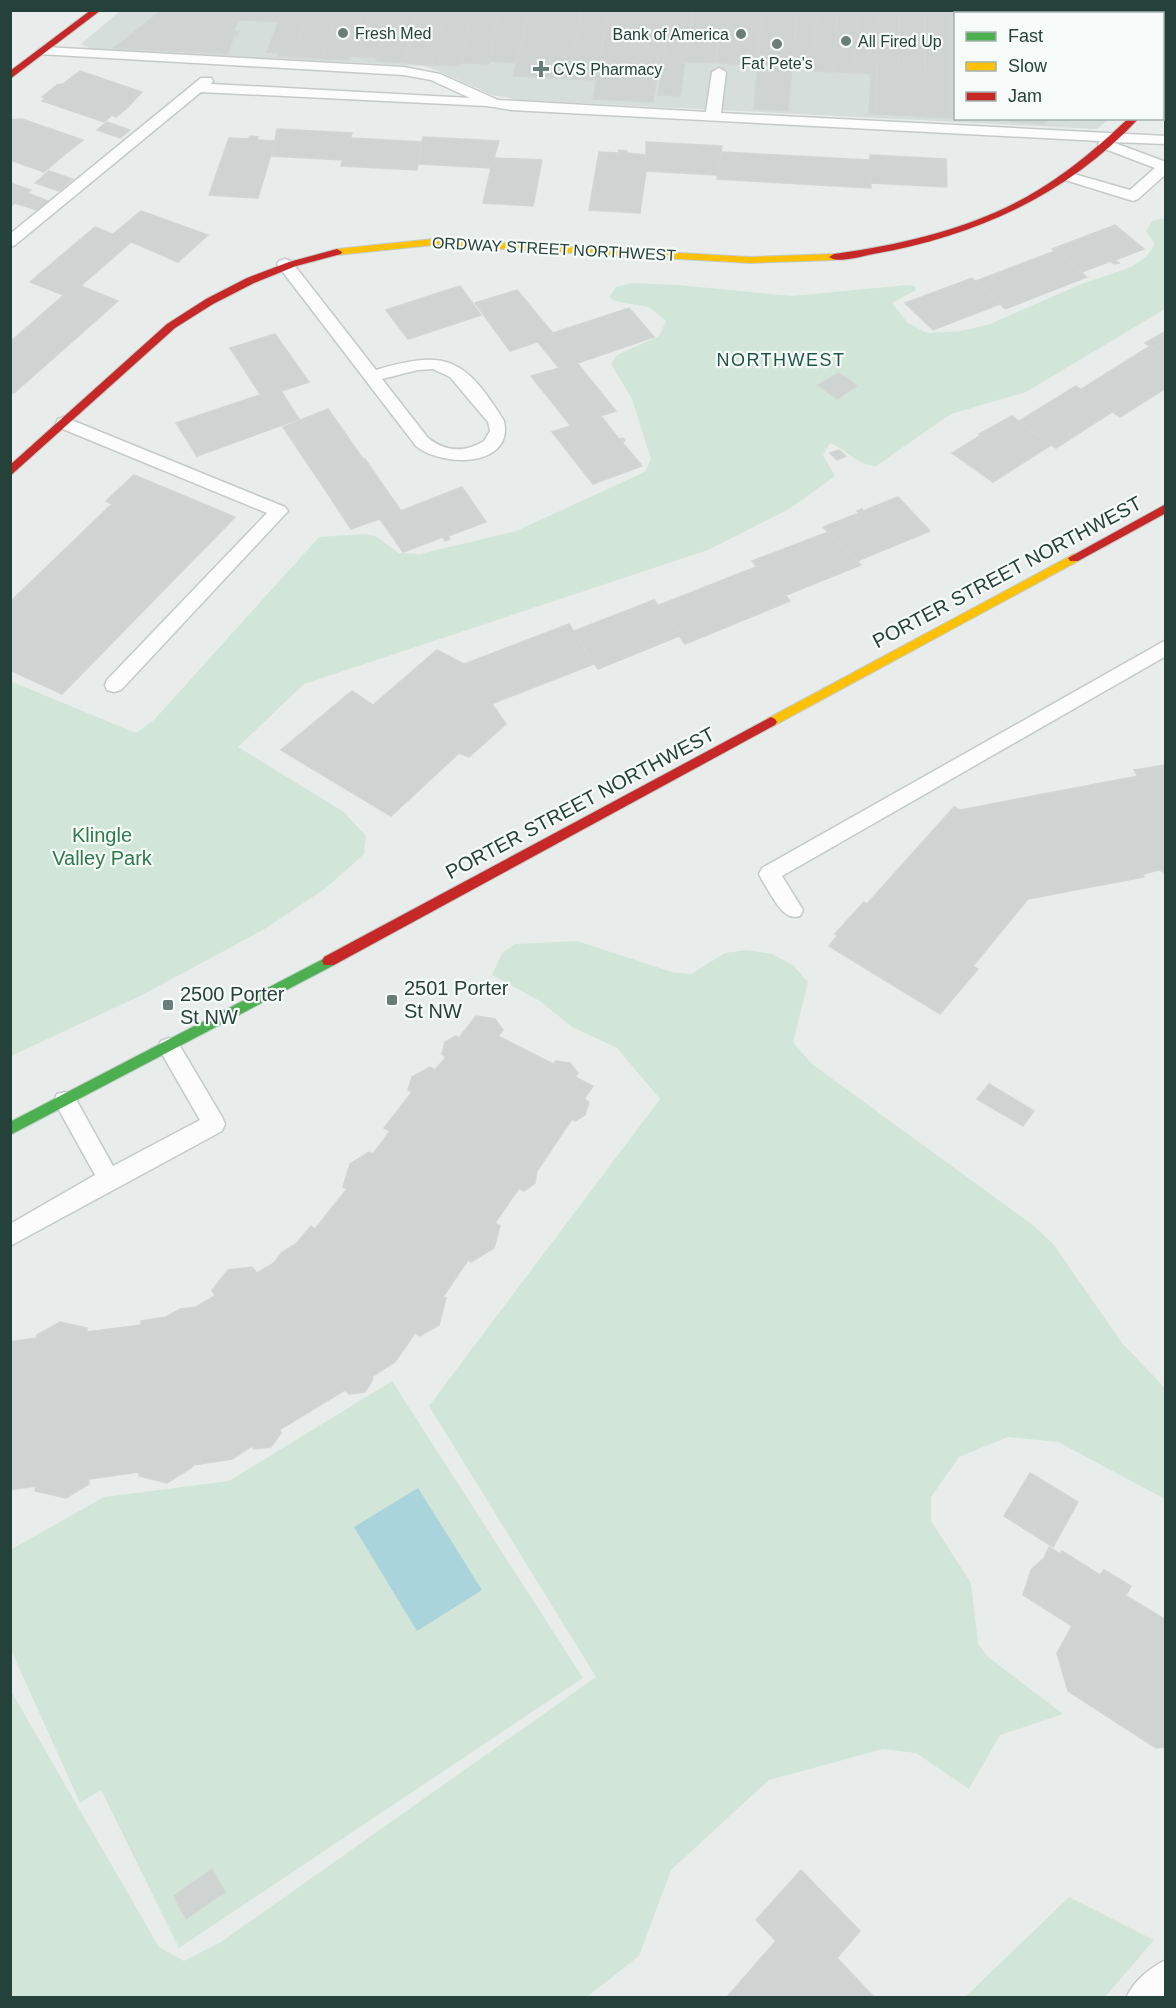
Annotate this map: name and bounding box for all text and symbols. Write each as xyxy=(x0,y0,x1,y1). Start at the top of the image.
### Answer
legend xyxy=(954,12,1164,120)
place label: Fresh Med xyxy=(355,25,431,42)
marker: Fresh Med xyxy=(336,26,350,40)
place label: Bank of America xyxy=(613,26,729,43)
text: Fast xyxy=(1008,26,1043,46)
marker: Bank of America xyxy=(734,27,748,41)
place label: All Fired Up xyxy=(858,33,942,50)
marker: All Fired Up xyxy=(839,34,853,48)
marker: Fat Pete's xyxy=(770,37,784,51)
place label: Fat Pete's xyxy=(741,55,813,72)
text: Slow xyxy=(1008,56,1048,76)
place label: CVS Pharmacy xyxy=(553,61,662,78)
marker: CVS Pharmacy xyxy=(534,62,548,76)
text: Jam xyxy=(1008,86,1042,106)
street label: ORDWAY STREET NORTHWEST xyxy=(431,234,677,264)
district label: NORTHWEST xyxy=(716,350,846,370)
street label: PORTER STREET NORTHWEST xyxy=(869,492,1145,652)
street label: PORTER STREET NORTHWEST xyxy=(442,723,718,883)
park label: Klingle Valley Park xyxy=(52,824,153,869)
place label: 2501 Porter St NW xyxy=(404,977,509,1022)
place label: 2500 Porter St NW xyxy=(180,983,285,1028)
marker: 2501 Porter St NW xyxy=(385,993,399,1007)
marker: 2500 Porter St NW xyxy=(161,998,175,1012)

